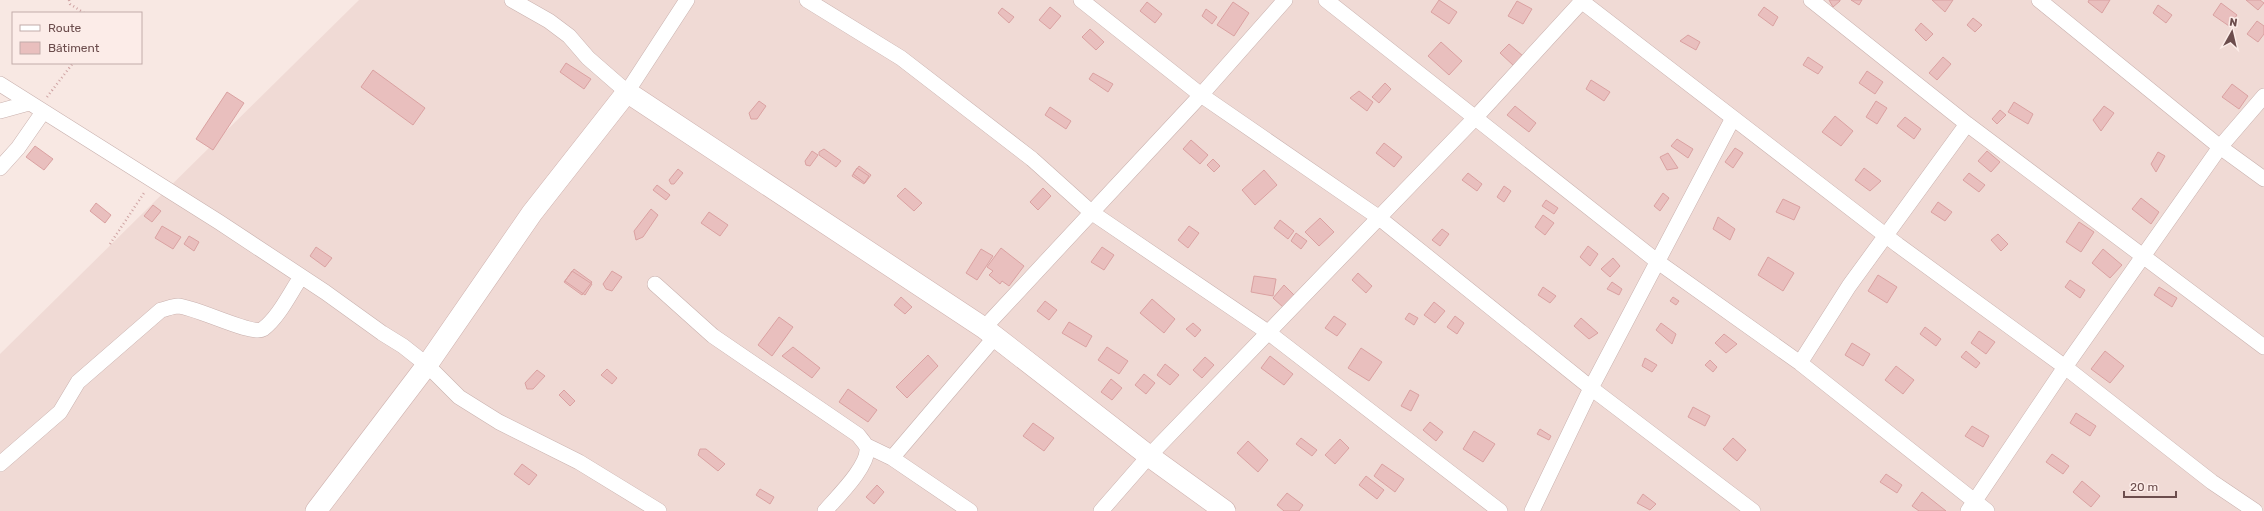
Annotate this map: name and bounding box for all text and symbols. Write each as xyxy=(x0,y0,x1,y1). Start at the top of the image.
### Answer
legend xyxy=(12,12,142,64)
north arrow xyxy=(2212,12,2252,52)
text: N xyxy=(2228,16,2238,30)
text: Route xyxy=(48,21,82,35)
text: Bâtiment xyxy=(48,41,100,55)
scale bar xyxy=(2124,473,2176,499)
text: 20 m xyxy=(2130,480,2158,494)

